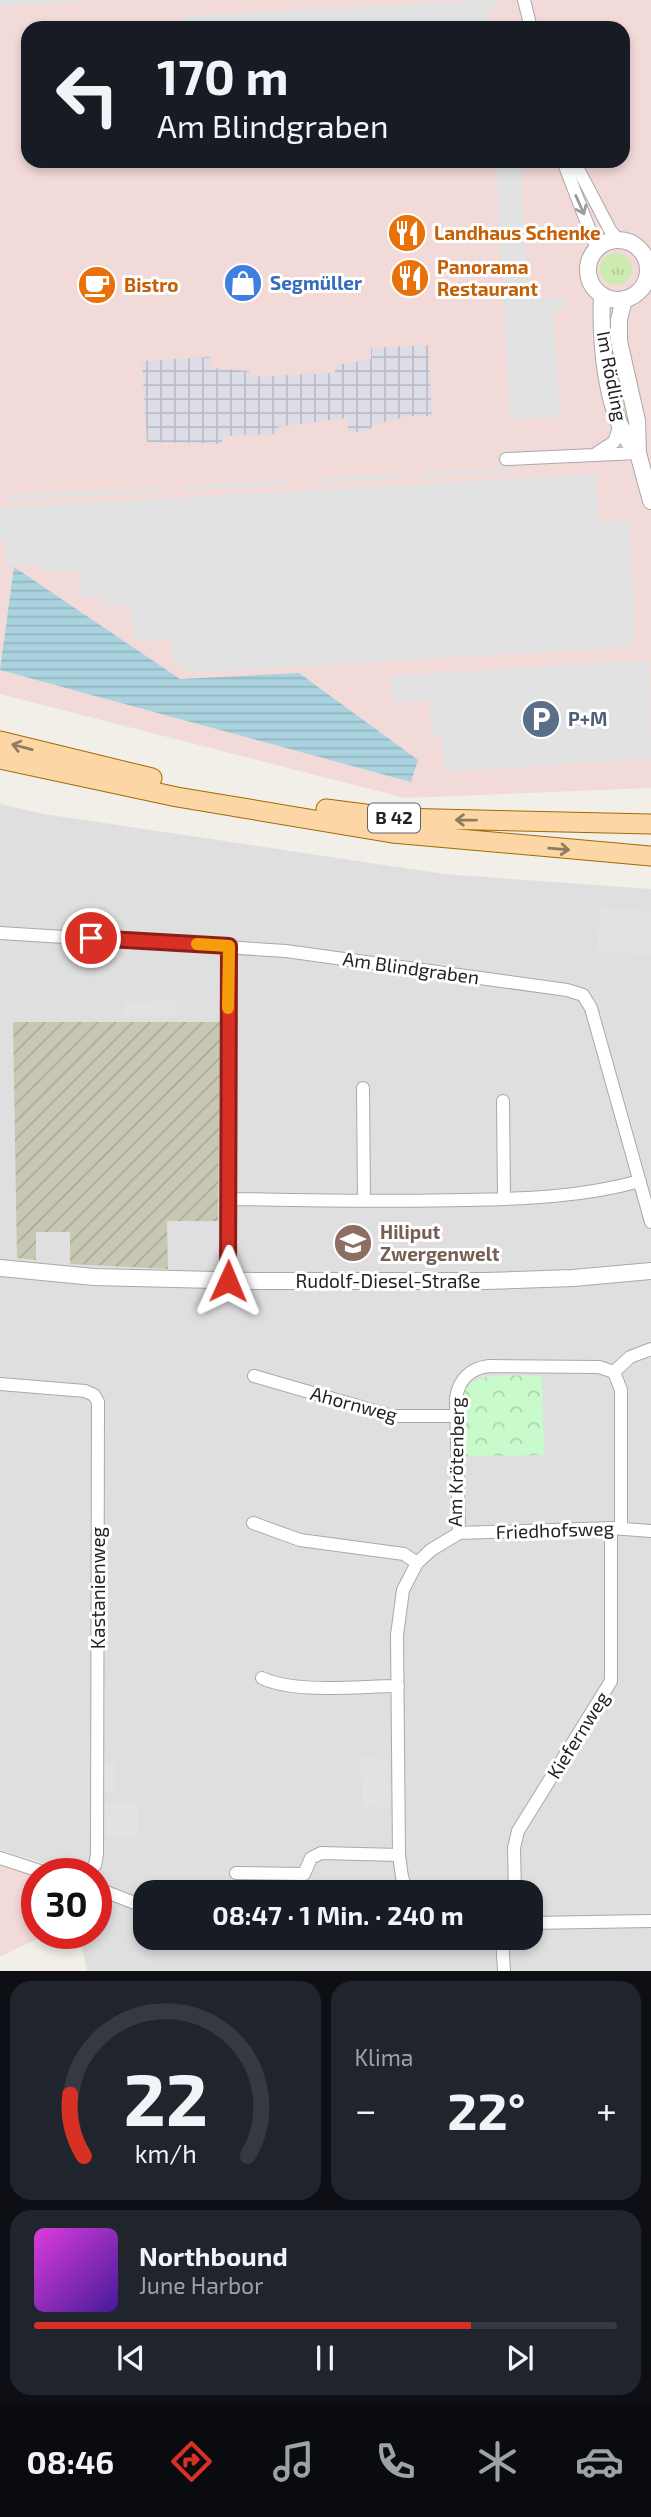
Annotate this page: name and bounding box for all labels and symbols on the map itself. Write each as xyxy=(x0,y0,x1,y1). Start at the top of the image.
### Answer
one-way arrow xyxy=(574,194,587,215)
restaurant icon: Landhaus Schenke xyxy=(386,212,428,254)
place label: Landhaus Schenke xyxy=(434,221,601,244)
place label: Panorama Restaurant xyxy=(437,255,538,300)
restaurant icon: Panorama Restaurant xyxy=(389,257,431,299)
shop icon: Segmüller xyxy=(222,262,264,304)
cafe icon: Bistro xyxy=(76,264,118,306)
place label: Segmüller xyxy=(270,271,362,294)
place label: Bistro xyxy=(124,273,178,296)
street label: Im Rödling xyxy=(593,329,633,423)
parking icon: P+M xyxy=(520,698,562,740)
place label: P+M xyxy=(568,707,607,730)
one-way arrow xyxy=(11,740,34,753)
road number: B 42 xyxy=(368,804,420,832)
one-way arrow xyxy=(454,813,477,827)
one-way arrow xyxy=(548,843,570,856)
pin xyxy=(61,908,121,968)
street label: Am Blindgraben xyxy=(341,947,481,988)
place label: Hiliput Zwergenwelt xyxy=(380,1220,500,1265)
school or university icon: Hiliput Zwergenwelt xyxy=(332,1222,374,1264)
position arrow xyxy=(191,1244,265,1318)
street label: Rudolf-Diesel-Straße xyxy=(296,1269,480,1292)
street label: Ahornweg xyxy=(308,1381,400,1426)
street label: Am Krötenberg xyxy=(443,1397,468,1527)
street label: Friedhofsweg xyxy=(495,1516,615,1543)
street label: Kastanienweg xyxy=(86,1526,109,1649)
street label: Kiefernweg xyxy=(542,1687,614,1783)
speed limit sign: 30 xyxy=(21,1858,112,1949)

